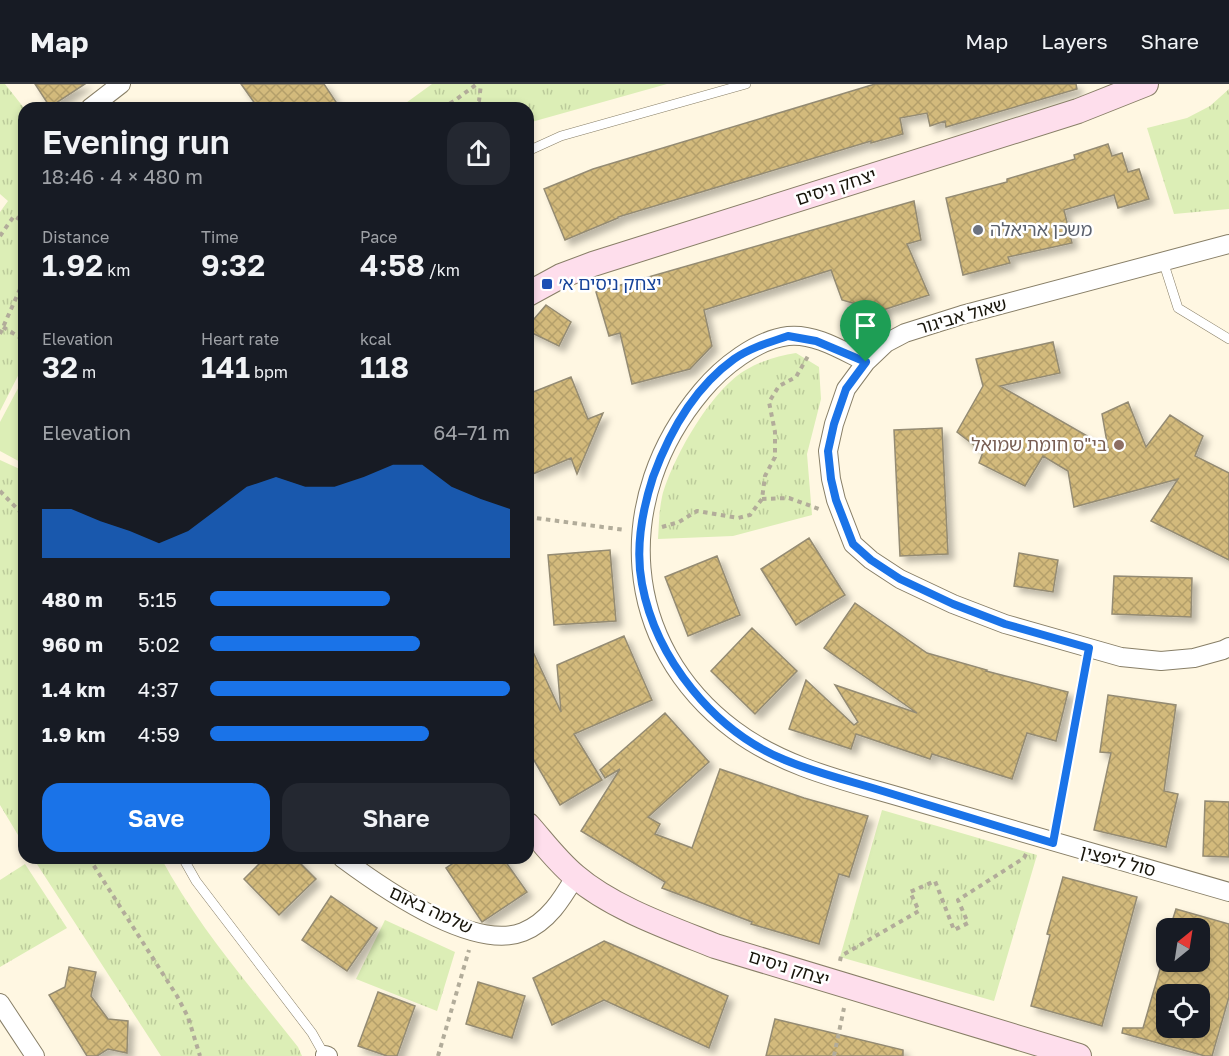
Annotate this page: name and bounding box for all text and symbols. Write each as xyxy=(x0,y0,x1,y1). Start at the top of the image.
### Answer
text: Map xyxy=(30,25,88,58)
text: Map xyxy=(965,28,1008,54)
text: Layers xyxy=(1041,28,1108,54)
text: Share xyxy=(1141,28,1199,54)
text: Evening run xyxy=(42,122,230,161)
button: share xyxy=(447,122,510,185)
street label: יצחק ניסים xyxy=(793,163,879,209)
text: 18:46 · 4 × 480 m xyxy=(42,164,203,188)
place label: משכן אריאלה xyxy=(990,218,1092,240)
marker: משכן אריאלה xyxy=(971,223,985,237)
text: Distance xyxy=(42,227,109,247)
text: Time xyxy=(201,227,239,247)
text: Pace xyxy=(360,227,397,247)
text: 1.92 xyxy=(42,247,103,283)
text: 9:32 xyxy=(201,247,265,283)
text: 4:58 xyxy=(360,247,425,283)
text: km xyxy=(103,260,130,280)
text: /km xyxy=(425,260,460,280)
place label: יצחק ניסים א׳ xyxy=(559,272,662,294)
marker: יצחק ניסים א׳ xyxy=(540,277,554,291)
street label: שאול אביגור xyxy=(914,292,1009,338)
pin xyxy=(840,300,891,362)
icon: arrive xyxy=(849,309,882,342)
text: Elevation xyxy=(42,329,113,349)
text: Heart rate xyxy=(201,329,279,349)
text: kcal xyxy=(360,329,392,349)
text: 32 xyxy=(42,349,78,385)
text: 141 xyxy=(201,349,250,385)
text: 118 xyxy=(360,349,409,385)
text: m xyxy=(78,362,96,382)
text: bpm xyxy=(250,362,288,382)
text: Elevation xyxy=(42,420,131,444)
text: 64–71 m xyxy=(433,420,510,444)
place label: בי"ס חומת שמואל xyxy=(971,433,1107,455)
marker: בי"ס חומת שמואל xyxy=(1112,438,1126,452)
text: 480 m xyxy=(42,587,103,611)
text: 5:15 xyxy=(138,587,177,611)
text: 960 m xyxy=(42,632,103,656)
text: 5:02 xyxy=(138,632,180,656)
text: 1.4 km xyxy=(42,677,105,701)
text: 4:37 xyxy=(138,677,179,701)
text: 1.9 km xyxy=(42,722,106,746)
text: 4:59 xyxy=(138,722,180,746)
button: Save xyxy=(42,783,270,852)
button: Share xyxy=(282,783,510,852)
street label: סול ליפצין xyxy=(1078,839,1158,881)
street label: שלמה באום xyxy=(386,880,477,938)
north arrow xyxy=(1156,918,1210,972)
map controls xyxy=(1156,918,1210,1038)
street label: יצחק ניסים xyxy=(746,944,832,990)
button: locate xyxy=(1156,984,1210,1038)

